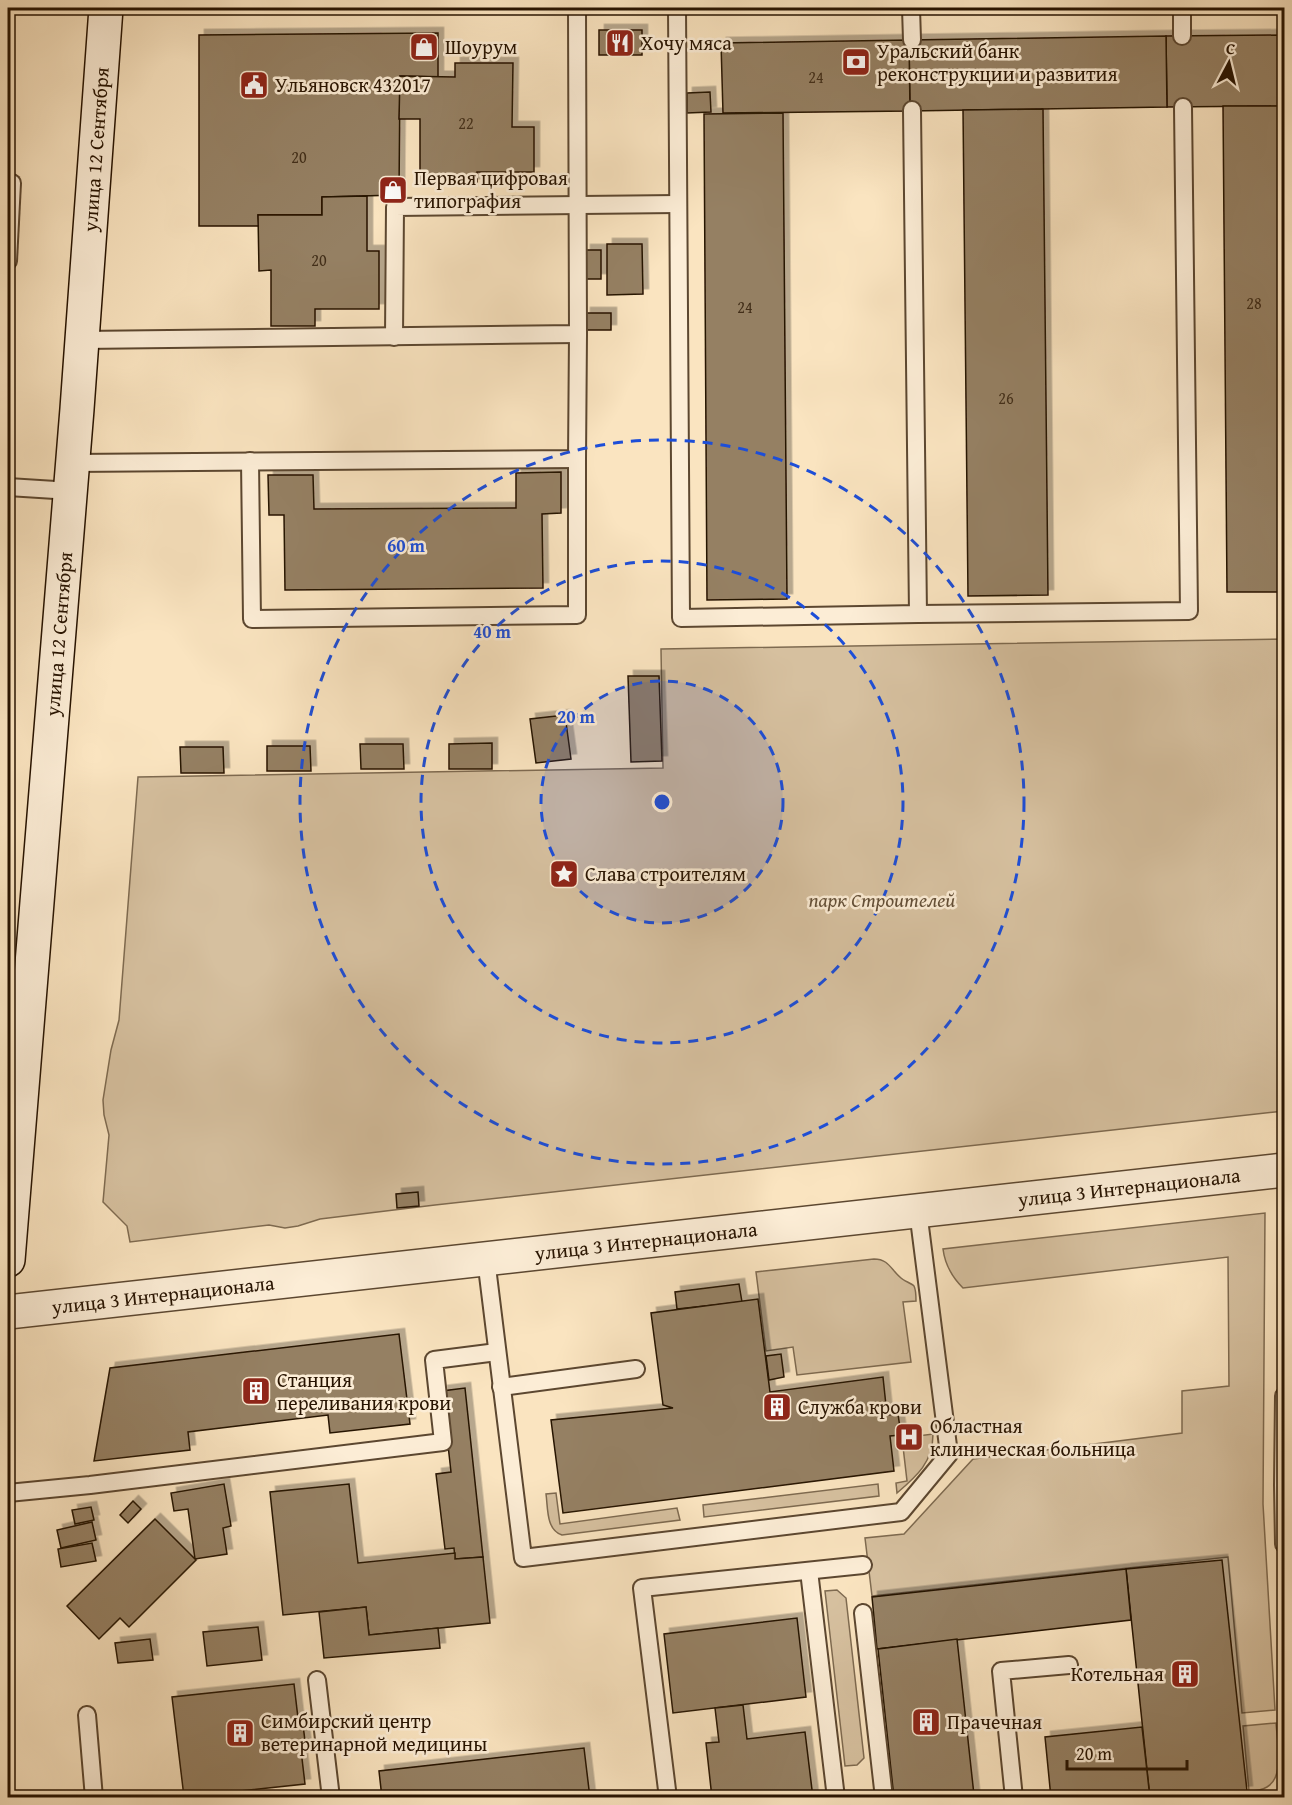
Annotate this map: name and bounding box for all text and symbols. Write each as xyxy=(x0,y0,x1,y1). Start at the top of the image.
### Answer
restaurant icon: Хочу мяса xyxy=(604,27,636,59)
place label: Хочу мяса xyxy=(641,28,732,57)
shop icon: Шоурум xyxy=(408,31,440,63)
place label: Шоурум xyxy=(445,32,517,61)
north arrow xyxy=(1199,33,1259,93)
place label: Уральский банк реконструкции и развития xyxy=(877,36,1118,88)
text: С xyxy=(1225,36,1237,61)
bank icon: Уральский банк реконструкции и развития xyxy=(840,46,872,78)
house number: 24 xyxy=(808,65,824,89)
street label: улица 12 Сентября xyxy=(75,66,116,234)
public building icon: Ульяновск 432017 xyxy=(238,69,270,101)
place label: Ульяновск 432017 xyxy=(275,70,431,99)
house number: 22 xyxy=(458,111,474,135)
house number: 20 xyxy=(291,145,307,169)
place label: Первая цифровая типография xyxy=(414,163,568,215)
shop icon: Первая цифровая типография xyxy=(377,174,409,206)
house number: 20 xyxy=(311,248,327,272)
house number: 28 xyxy=(1246,291,1262,315)
house number: 24 xyxy=(737,295,753,319)
house number: 26 xyxy=(998,386,1014,410)
text: 60 m xyxy=(387,532,426,559)
street label: улица 12 Сентября xyxy=(37,551,79,718)
text: 40 m xyxy=(473,618,512,645)
text: 20 m xyxy=(557,703,596,730)
centre of rings xyxy=(652,792,672,812)
place icon: Слава строителям xyxy=(548,858,580,890)
place label: Слава строителям xyxy=(585,859,746,888)
park label: парк Строителей xyxy=(808,885,956,914)
street label: улица 3 Интернационала xyxy=(1015,1160,1242,1214)
street label: улица 3 Интернационала xyxy=(532,1214,759,1267)
street label: улица 3 Интернационала xyxy=(49,1267,276,1321)
place label: Станция переливания крови xyxy=(277,1365,451,1417)
building icon: Станция переливания крови xyxy=(240,1375,272,1407)
building icon: Служба крови xyxy=(761,1391,793,1423)
place label: Служба крови xyxy=(798,1392,922,1421)
place label: Областная клиническая больница xyxy=(930,1411,1136,1463)
hospital icon: Областная клиническая больница xyxy=(893,1421,925,1453)
building icon: Котельная xyxy=(1169,1658,1201,1690)
place label: Котельная xyxy=(1071,1659,1164,1688)
place label: Симбирский центр ветеринарной медицины xyxy=(261,1706,487,1758)
building icon: Прачечная xyxy=(910,1706,942,1738)
place label: Прачечная xyxy=(947,1707,1042,1736)
building icon: Симбирский центр ветеринарной медицины xyxy=(224,1717,256,1749)
scale bar xyxy=(1067,1733,1187,1771)
text: 20 m xyxy=(1076,1740,1112,1767)

